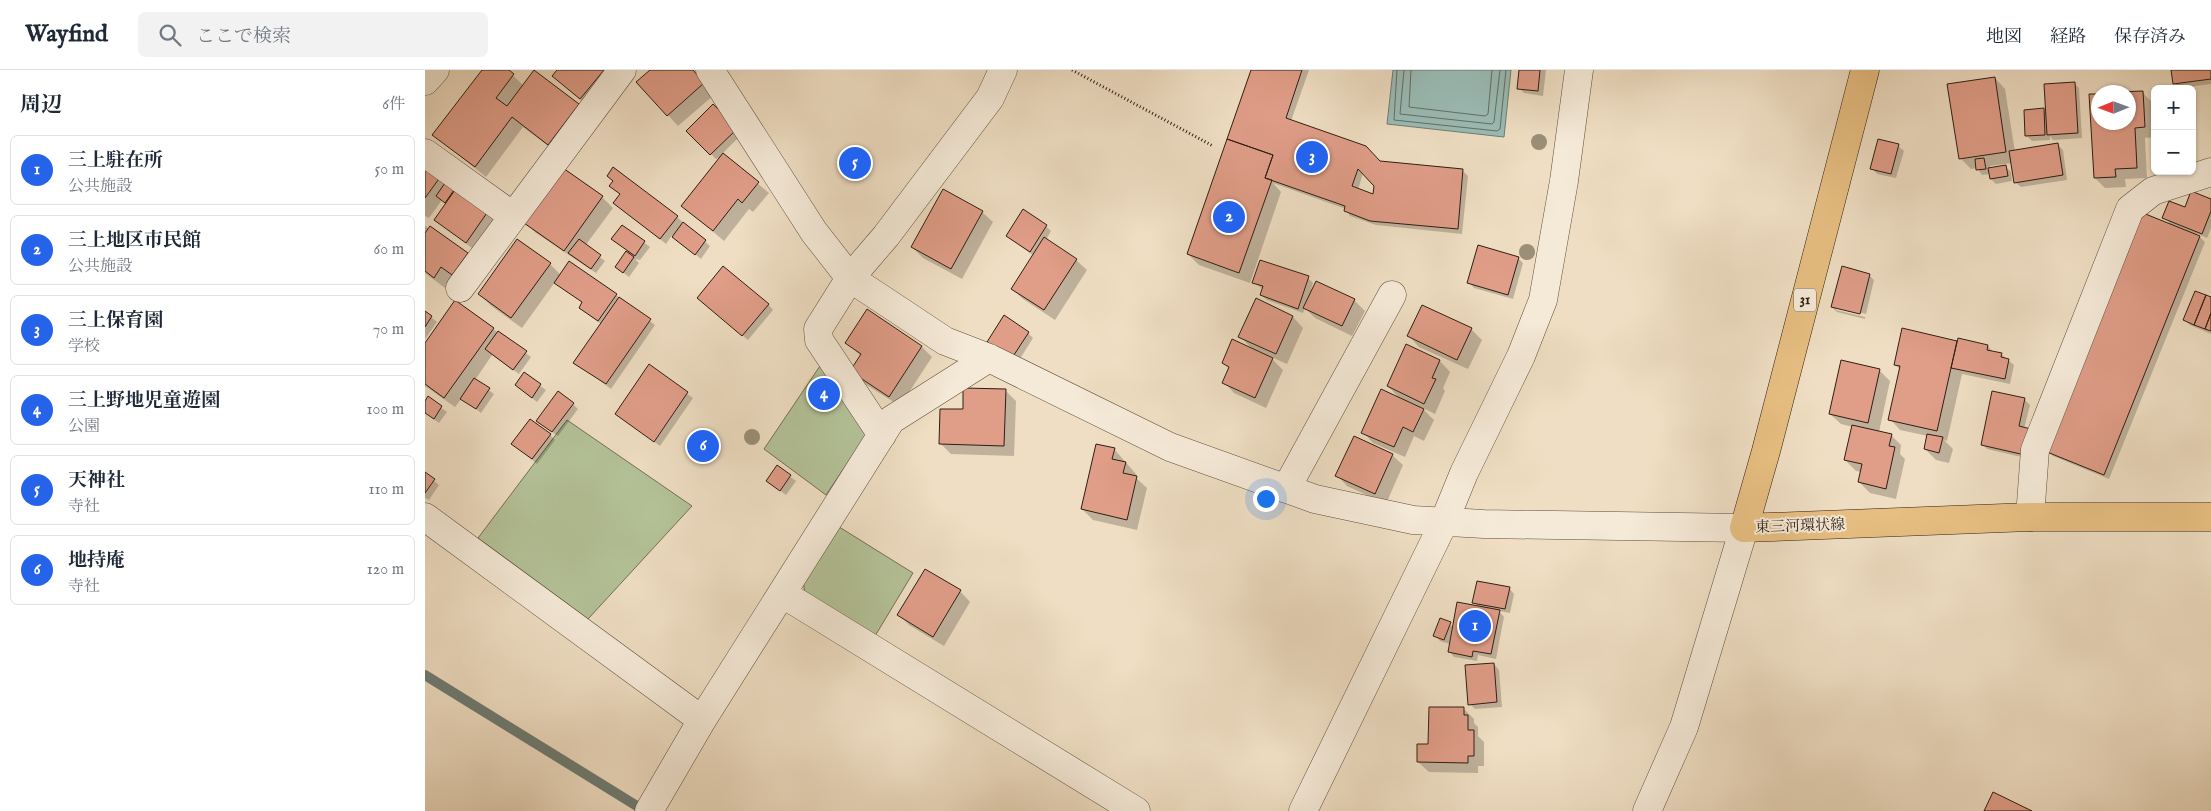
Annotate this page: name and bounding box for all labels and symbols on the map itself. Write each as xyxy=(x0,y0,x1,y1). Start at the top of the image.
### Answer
north arrow xyxy=(2091,85,2136,130)
pin: 3 xyxy=(1296,138,1328,176)
pin: 5 xyxy=(839,144,871,182)
pin: 2 xyxy=(1213,198,1245,236)
road number: 31 xyxy=(1794,288,1816,312)
pin: 4 xyxy=(808,375,840,413)
pin: 6 xyxy=(687,427,719,465)
your location xyxy=(1253,486,1279,512)
street label: 東三河環状線 xyxy=(1755,515,1845,537)
pin: 1 xyxy=(1459,607,1491,645)

